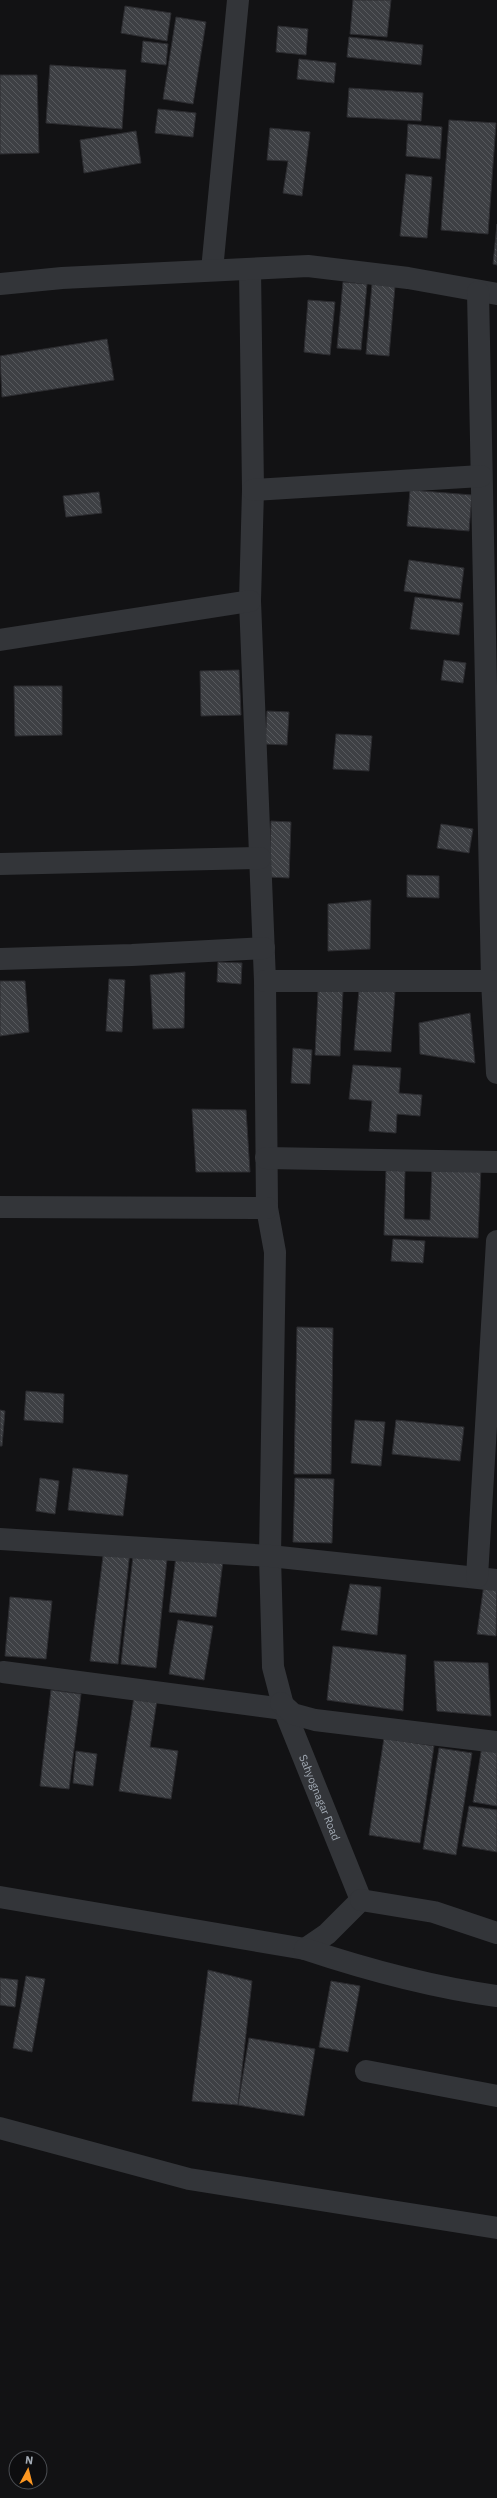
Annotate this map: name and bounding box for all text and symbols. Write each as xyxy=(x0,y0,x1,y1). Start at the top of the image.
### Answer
street label: Sahyognagar Road xyxy=(296,1752,343,1843)
north arrow xyxy=(8,2450,48,2490)
text: N xyxy=(24,2453,34,2468)

